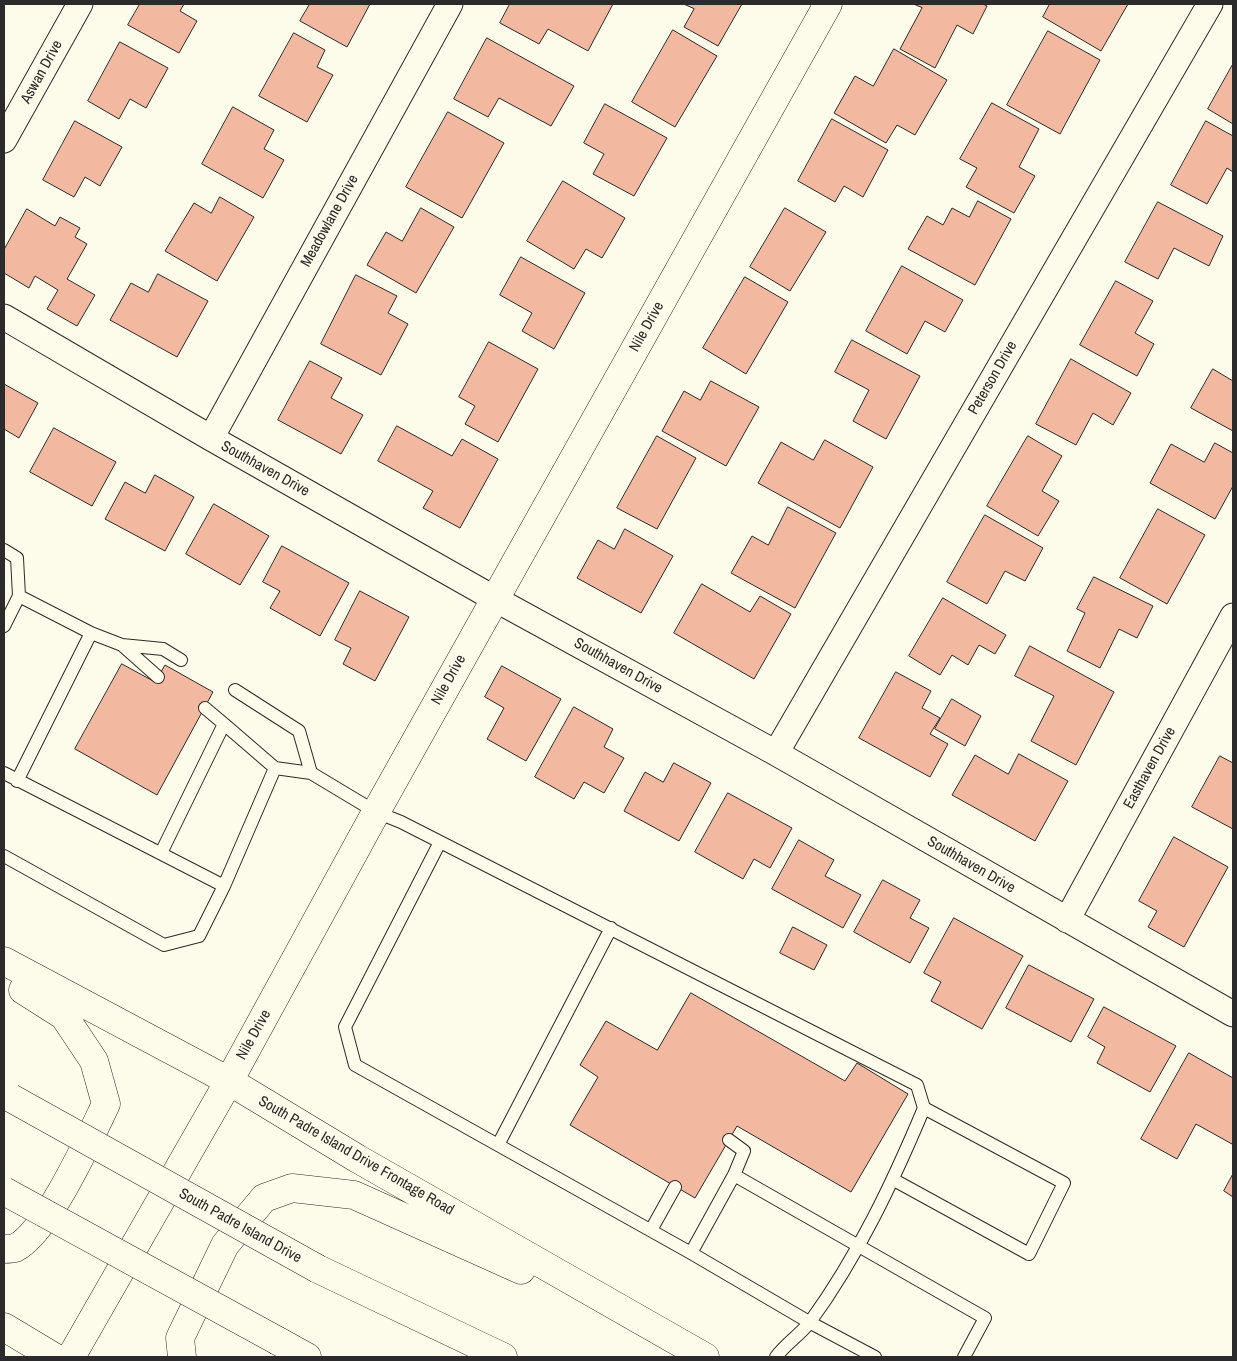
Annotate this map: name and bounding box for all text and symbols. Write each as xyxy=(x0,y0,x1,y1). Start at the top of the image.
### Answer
street label: Aswan Drive xyxy=(17,37,67,107)
street label: Meadowlane Drive xyxy=(297,172,363,270)
street label: Nile Drive xyxy=(626,299,668,355)
street label: Peterson Drive xyxy=(965,338,1021,418)
street label: Southhaven Drive xyxy=(218,437,312,501)
street label: Southhaven Drive xyxy=(571,634,665,698)
street label: Nile Drive xyxy=(428,652,470,708)
street label: Easthaven Drive xyxy=(1120,724,1180,812)
street label: Southhaven Drive xyxy=(924,833,1018,897)
street label: Nile Drive xyxy=(233,1007,275,1063)
street label: South Padre Island Drive Frontage Road xyxy=(255,1092,457,1220)
street label: South Padre Island Drive xyxy=(176,1185,304,1267)

